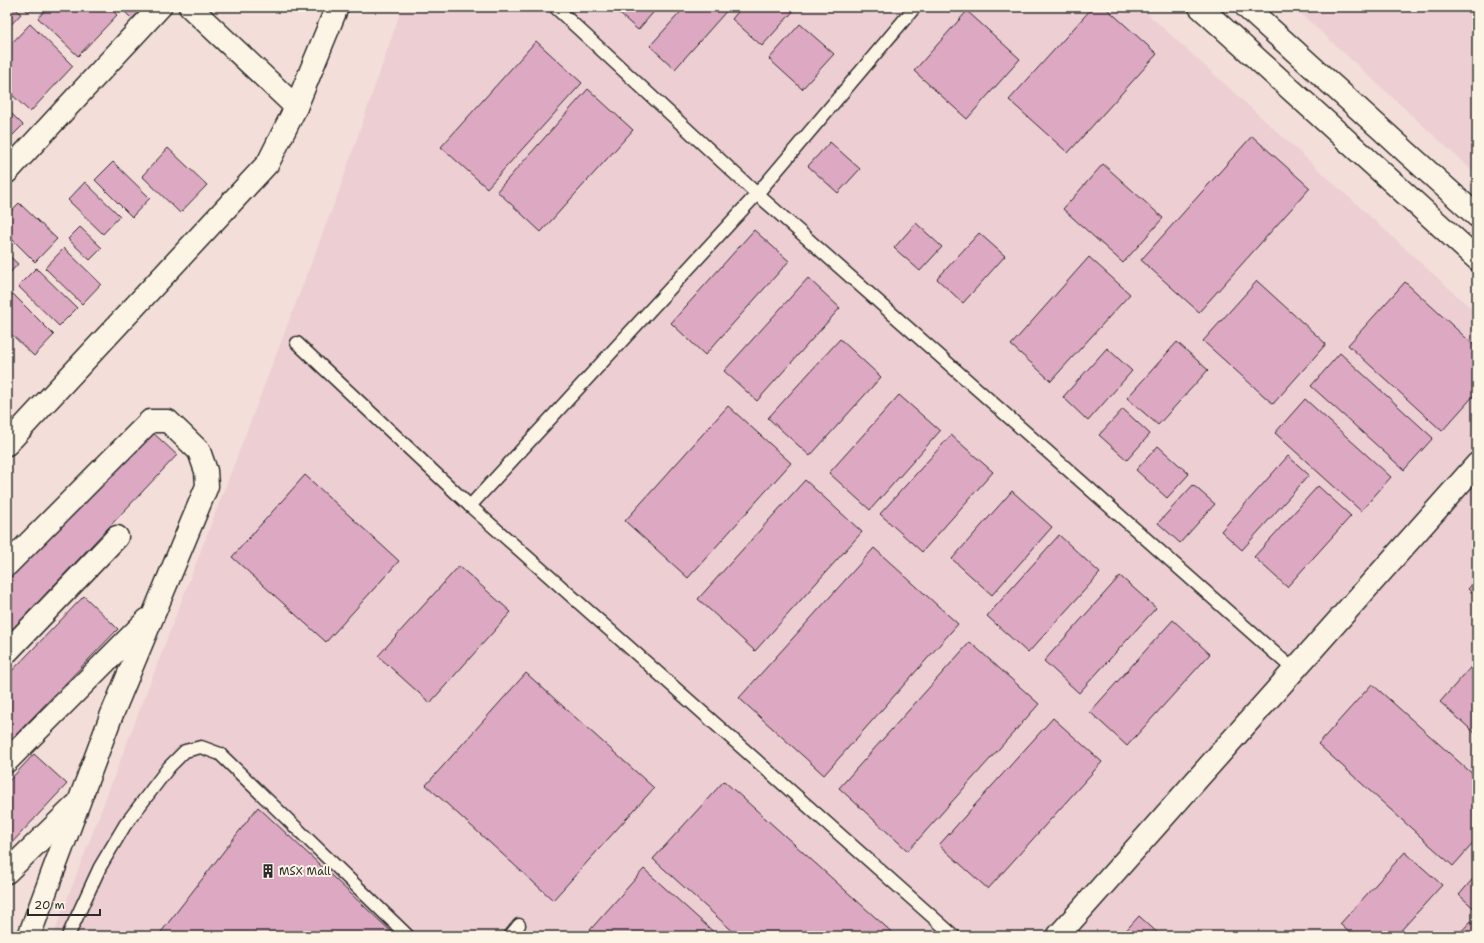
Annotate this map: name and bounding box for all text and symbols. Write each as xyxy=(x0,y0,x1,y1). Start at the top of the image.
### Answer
building icon: MSX Mall xyxy=(260,863,276,879)
place label: MSX Mall xyxy=(279,864,331,879)
scale bar xyxy=(28,891,100,917)
text: 20 m xyxy=(34,897,65,913)

